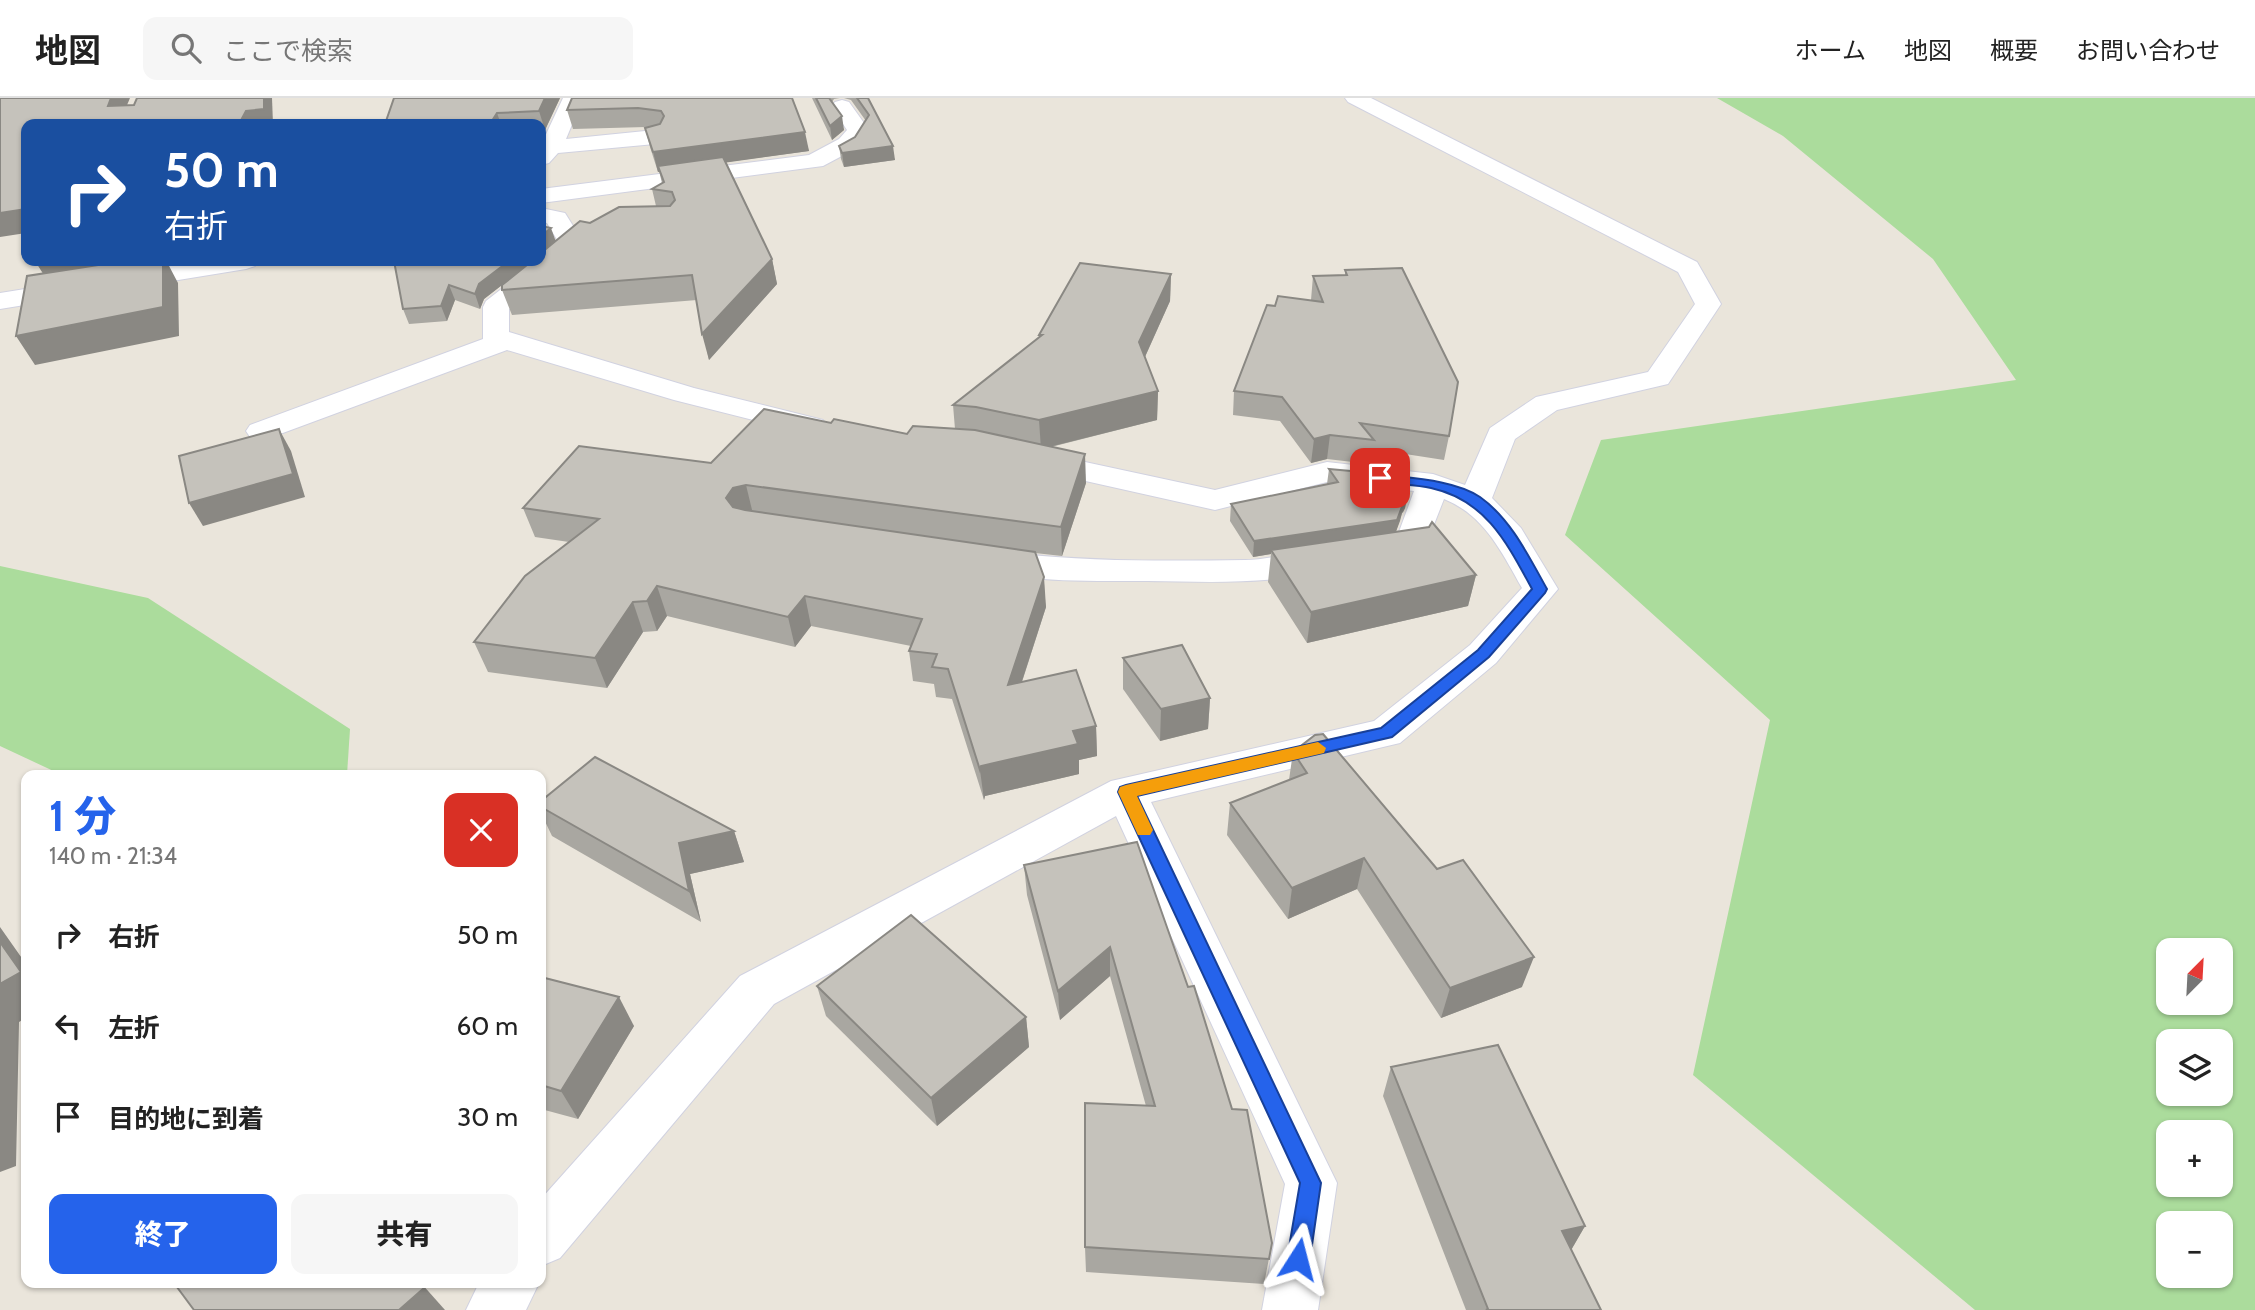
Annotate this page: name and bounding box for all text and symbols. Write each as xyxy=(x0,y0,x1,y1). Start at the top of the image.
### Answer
search box xyxy=(143,17,633,80)
icon: search xyxy=(167,29,205,67)
text: 地図 xyxy=(35,30,101,70)
text: ここで検索 xyxy=(223,35,353,67)
text: ホーム xyxy=(1795,36,1866,65)
text: 地図 xyxy=(1904,36,1952,65)
text: 概要 xyxy=(1990,36,2038,65)
text: お問い合わせ xyxy=(2076,36,2220,65)
text: 50 m xyxy=(164,140,279,199)
icon: right xyxy=(49,147,140,238)
text: 右折 xyxy=(164,206,228,245)
pin xyxy=(1350,448,1410,508)
icon: arrive xyxy=(1361,459,1399,497)
text: 1 分 xyxy=(49,790,116,842)
button: close xyxy=(444,793,518,867)
text: 140 m · 21:34 xyxy=(49,842,177,870)
icon: right xyxy=(49,916,87,954)
text: 50 m xyxy=(457,919,518,951)
text: 右折 xyxy=(108,921,160,953)
north arrow xyxy=(2156,938,2233,1015)
map controls xyxy=(2156,938,2233,1288)
icon: left xyxy=(49,1007,87,1045)
text: 60 m xyxy=(456,1010,518,1042)
text: 左折 xyxy=(108,1012,160,1044)
button: layers xyxy=(2156,1029,2233,1106)
icon: arrive xyxy=(49,1098,87,1136)
text: 30 m xyxy=(457,1101,518,1133)
text: 目的地に到着 xyxy=(108,1103,264,1135)
button: + xyxy=(2156,1120,2233,1197)
button: 終了 xyxy=(49,1194,277,1274)
button: 共有 xyxy=(291,1194,518,1274)
button: − xyxy=(2156,1211,2233,1288)
position arrow xyxy=(1261,1222,1335,1296)

